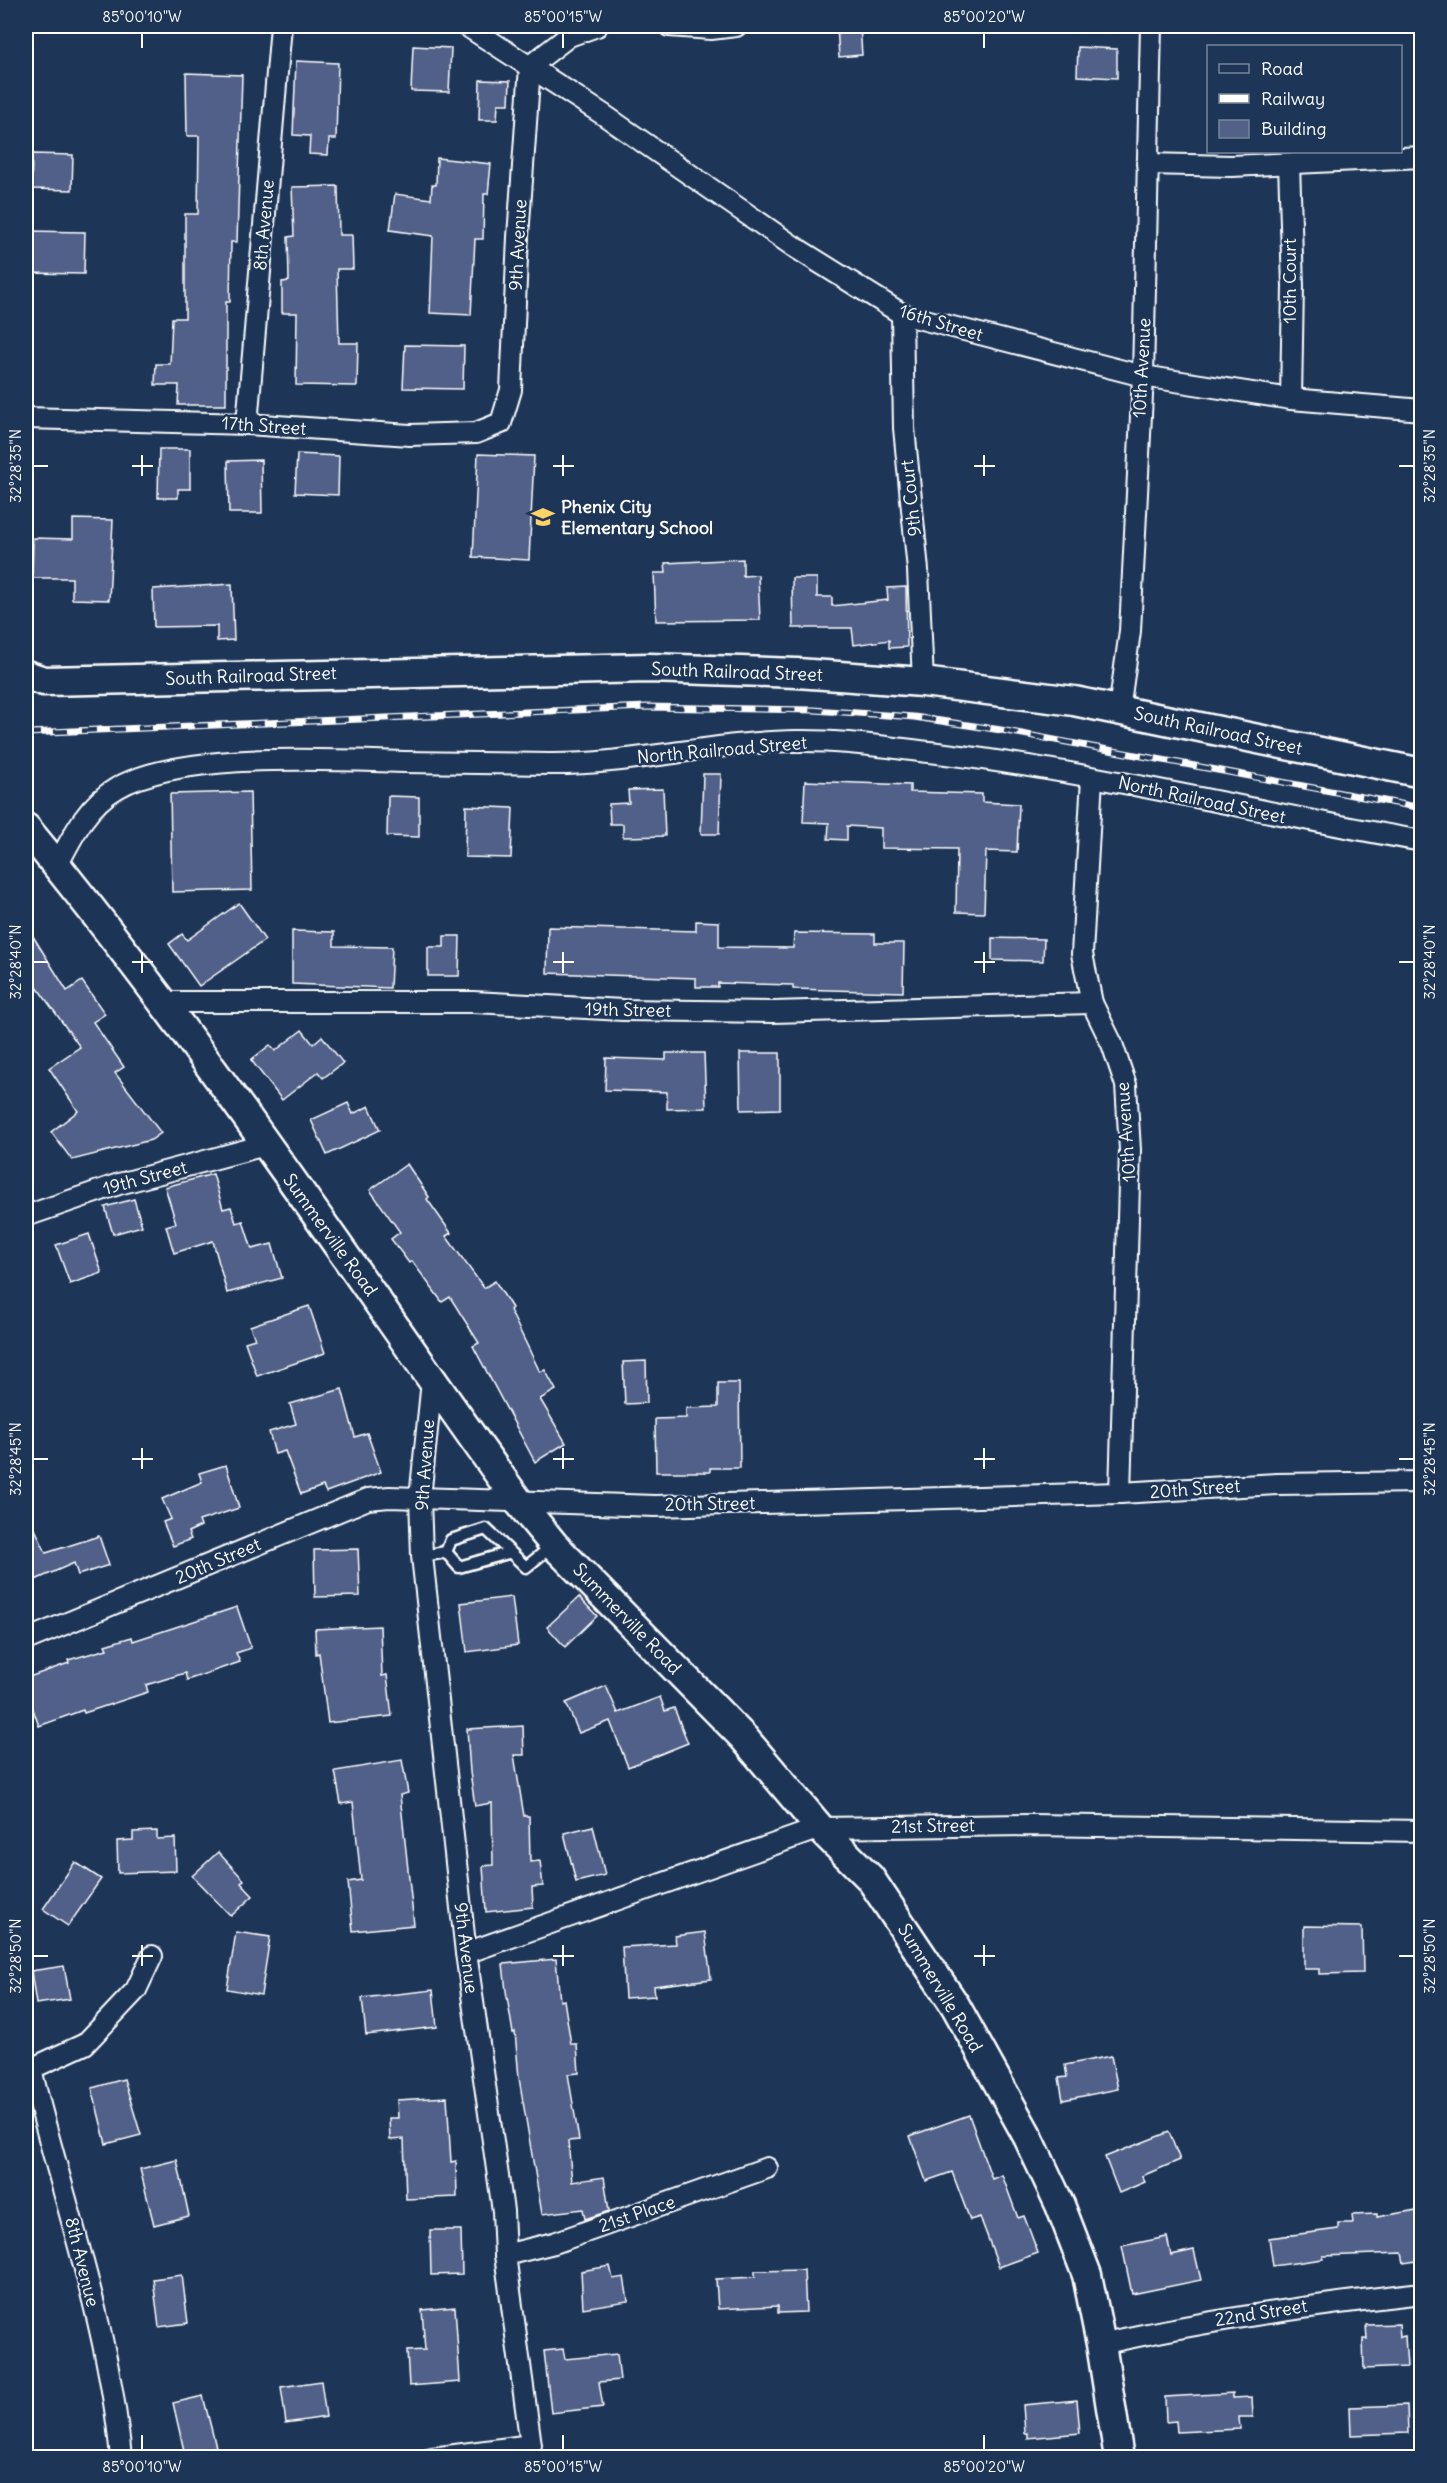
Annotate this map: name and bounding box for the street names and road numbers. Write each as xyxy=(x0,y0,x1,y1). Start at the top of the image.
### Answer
street label: 8th Avenue xyxy=(248,178,279,272)
street label: 9th Avenue xyxy=(504,199,531,291)
street label: 10th Court xyxy=(1278,238,1301,324)
street label: 16th Street xyxy=(897,299,986,346)
street label: 10th Avenue xyxy=(1127,317,1156,419)
street label: 17th Street xyxy=(221,411,307,440)
street label: 9th Court xyxy=(895,459,926,537)
street label: South Railroad Street xyxy=(651,657,823,686)
street label: South Railroad Street xyxy=(165,661,337,690)
street label: South Railroad Street xyxy=(1132,701,1304,760)
street label: North Railroad Street xyxy=(636,731,808,768)
street label: North Railroad Street xyxy=(1116,771,1288,828)
street label: 19th Street xyxy=(585,997,671,1022)
street label: 10th Avenue xyxy=(1111,1081,1140,1183)
street label: 19th Street xyxy=(100,1155,190,1200)
street label: Summerville Road xyxy=(278,1169,383,1301)
street label: 9th Avenue xyxy=(410,1419,439,1511)
street label: 20th Street xyxy=(1149,1474,1241,1503)
street label: 20th Street xyxy=(665,1491,755,1516)
street label: 20th Street xyxy=(172,1532,264,1589)
street label: Summerville Road xyxy=(568,1558,687,1680)
street label: 21st Street xyxy=(891,1813,975,1838)
street label: 9th Avenue xyxy=(450,1901,483,1995)
street label: Summerville Road xyxy=(893,1919,988,2057)
street label: 21st Place xyxy=(596,2190,678,2237)
street label: 8th Avenue xyxy=(60,2215,105,2309)
street label: 22nd Street xyxy=(1213,2294,1309,2331)

